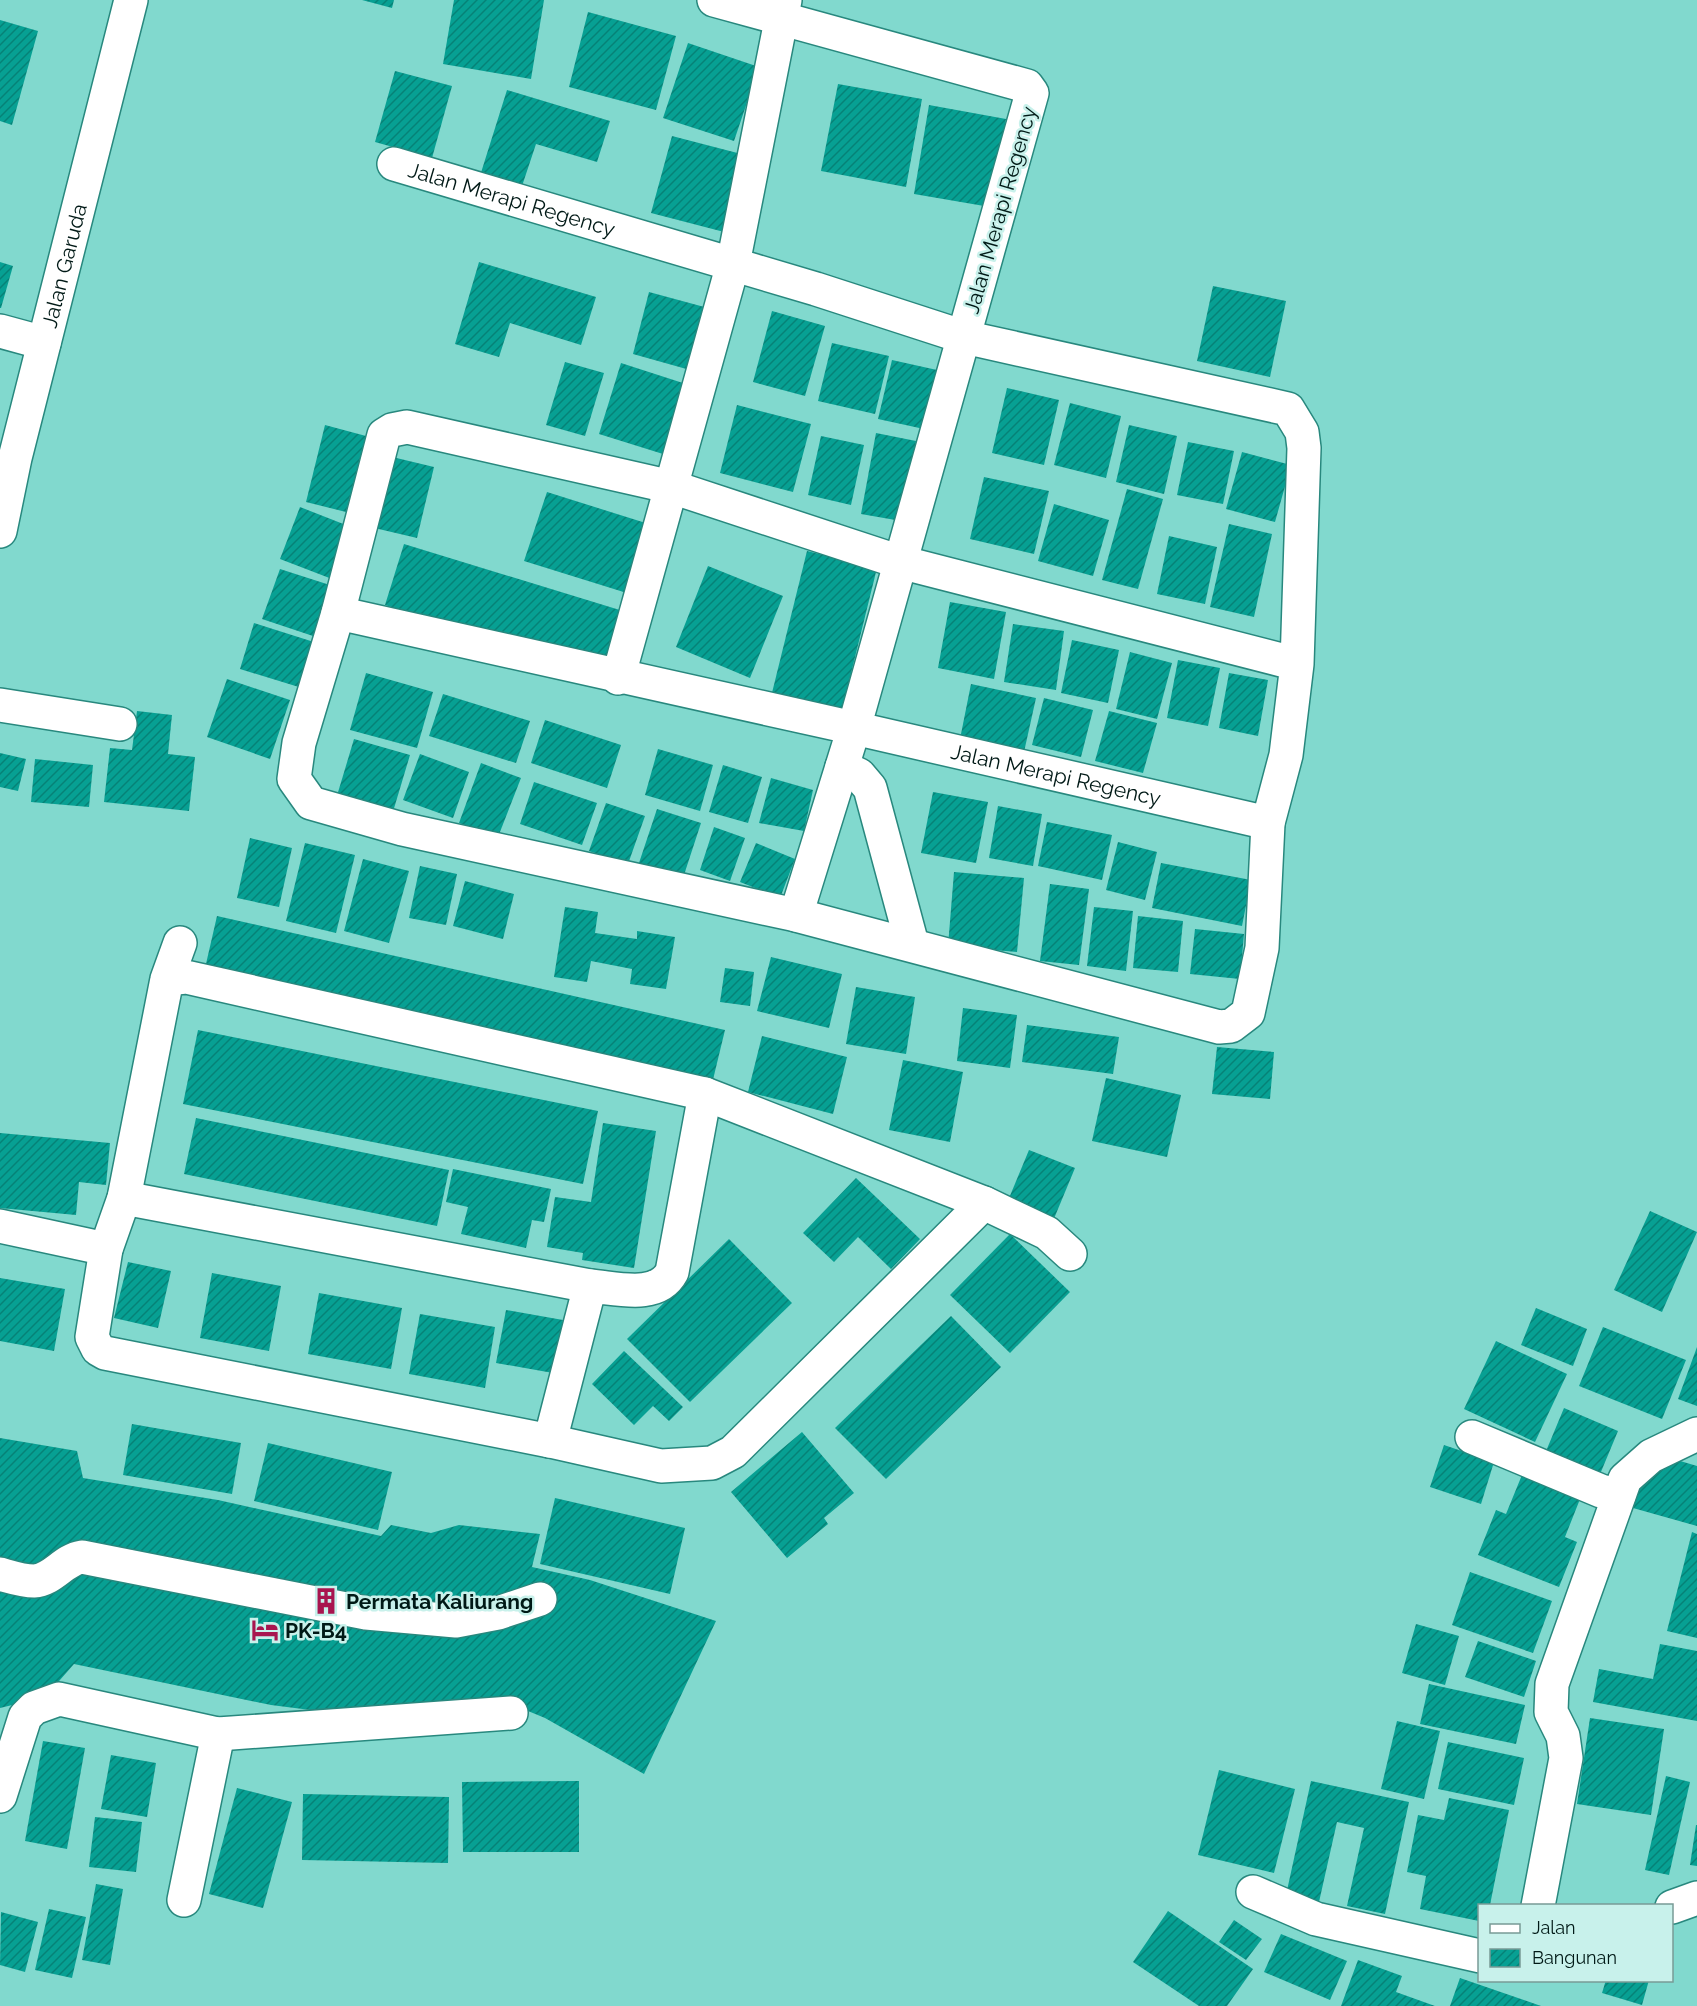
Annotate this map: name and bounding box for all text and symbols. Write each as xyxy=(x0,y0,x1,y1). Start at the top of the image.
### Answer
street label: Jalan Merapi Regency xyxy=(958,104,1042,316)
street label: Jalan Merapi Regency xyxy=(406,156,618,241)
street label: Jalan Garuda xyxy=(36,201,91,330)
street label: Jalan Merapi Regency xyxy=(949,738,1163,811)
building icon: Permata Kaliurang xyxy=(311,1586,341,1616)
place label: Permata Kaliurang xyxy=(346,1589,533,1614)
hotel icon: PK-B4 xyxy=(250,1615,280,1645)
place label: PK-B4 xyxy=(285,1618,347,1643)
legend xyxy=(1478,1904,1673,1982)
text: Jalan xyxy=(1532,1917,1576,1938)
text: Bangunan xyxy=(1532,1947,1617,1968)

